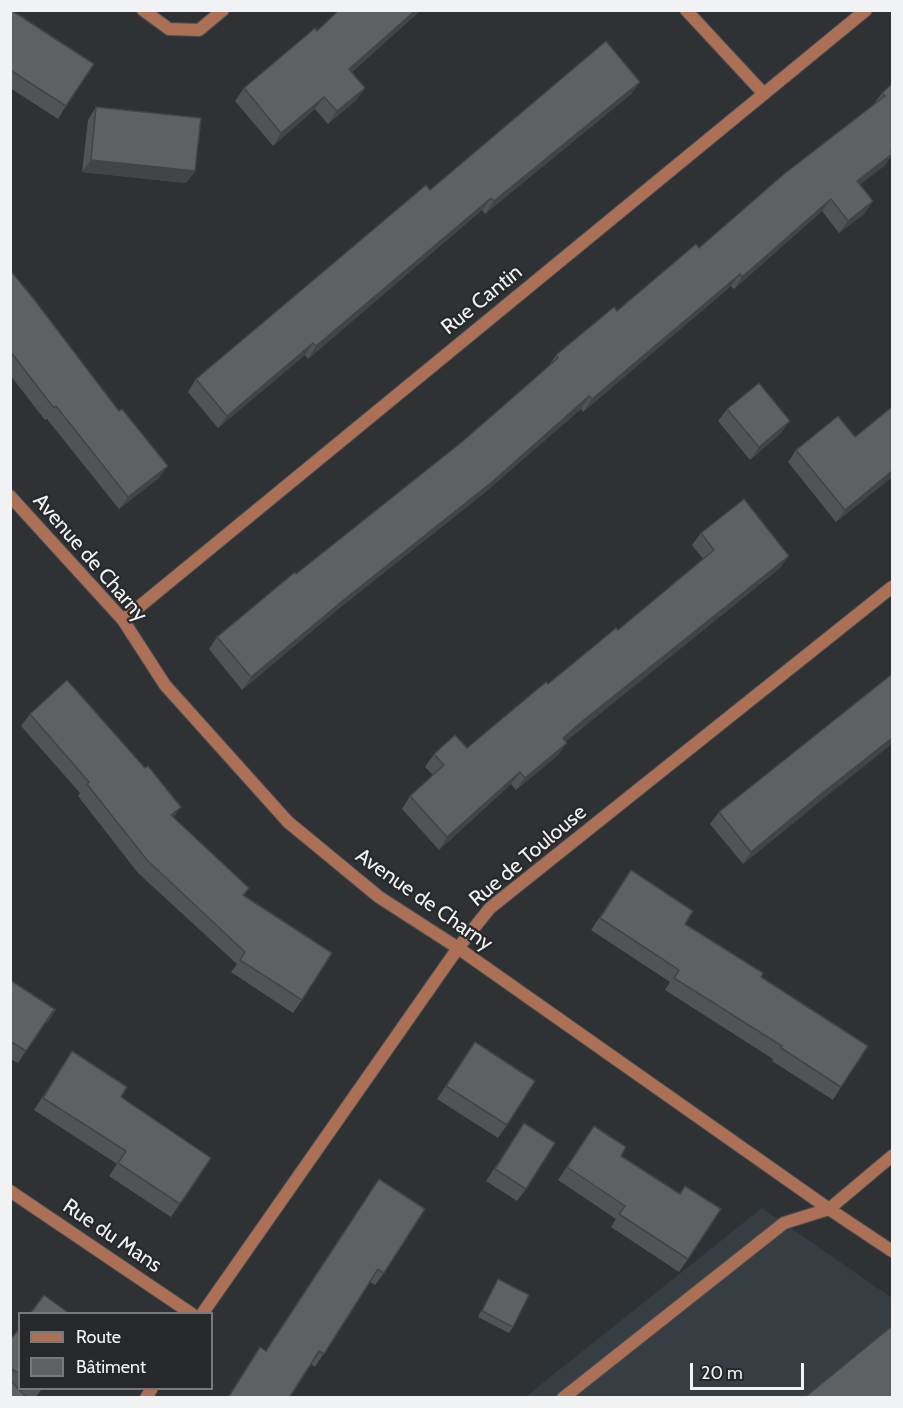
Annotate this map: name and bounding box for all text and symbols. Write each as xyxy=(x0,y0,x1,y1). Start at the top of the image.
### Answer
street label: Rue Cantin xyxy=(436,260,528,340)
street label: Avenue de Charny xyxy=(28,489,152,627)
street label: Rue de Toulouse xyxy=(464,800,592,912)
street label: Avenue de Charny xyxy=(351,843,497,957)
street label: Rue du Mans xyxy=(58,1194,166,1278)
legend xyxy=(18,1312,213,1390)
text: Route xyxy=(76,1326,121,1348)
scale bar xyxy=(693,1351,807,1389)
text: Bâtiment xyxy=(76,1356,146,1378)
text: 20 m xyxy=(701,1362,743,1384)

